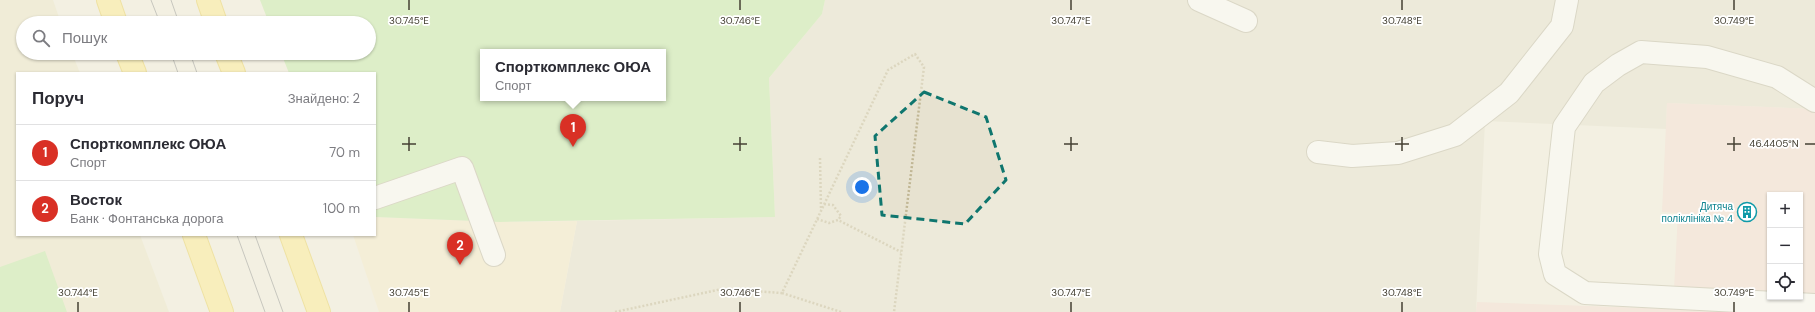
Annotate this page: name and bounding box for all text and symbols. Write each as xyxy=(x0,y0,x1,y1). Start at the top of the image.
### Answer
text: 30.745°E xyxy=(389,14,429,27)
text: 30.746°E xyxy=(720,14,760,27)
text: 30.747°E xyxy=(1051,14,1091,27)
text: 30.748°E xyxy=(1382,14,1422,27)
text: 30.749°E xyxy=(1714,14,1754,27)
search box xyxy=(16,16,376,60)
icon: search xyxy=(30,27,52,49)
text: Пошук xyxy=(62,28,107,48)
popup xyxy=(480,49,666,101)
text: Спорткомплекс ОЮА xyxy=(495,57,651,77)
text: Спорт xyxy=(495,77,531,94)
text: Поруч xyxy=(32,87,84,109)
text: Знайдено: 2 xyxy=(288,90,360,107)
pin: 1 xyxy=(560,114,586,147)
text: Спорткомплекс ОЮА xyxy=(70,134,226,154)
text: 46.4405°N xyxy=(1749,137,1799,150)
text: 1 xyxy=(43,144,47,161)
text: 70 m xyxy=(329,144,360,161)
text: Спорт xyxy=(70,154,107,171)
your location xyxy=(852,177,872,197)
text: Восток xyxy=(70,190,122,210)
map controls xyxy=(1767,192,1803,300)
button: + xyxy=(1767,192,1803,228)
text: 2 xyxy=(41,200,49,217)
text: 100 m xyxy=(323,200,360,217)
place label: Дитяча поліклініка № 4 xyxy=(1662,200,1733,225)
building icon: Дитяча поліклініка № 4 xyxy=(1736,201,1758,223)
text: Банк · Фонтанська дорога xyxy=(70,210,224,227)
button: − xyxy=(1767,228,1803,264)
pin: 2 xyxy=(447,232,473,265)
button: locate xyxy=(1767,264,1803,300)
text: 30.744°E xyxy=(58,286,98,299)
text: 30.745°E xyxy=(389,286,429,299)
text: 30.746°E xyxy=(720,286,760,299)
text: 30.747°E xyxy=(1051,286,1091,299)
text: 30.748°E xyxy=(1382,286,1422,299)
text: 30.749°E xyxy=(1714,286,1754,299)

